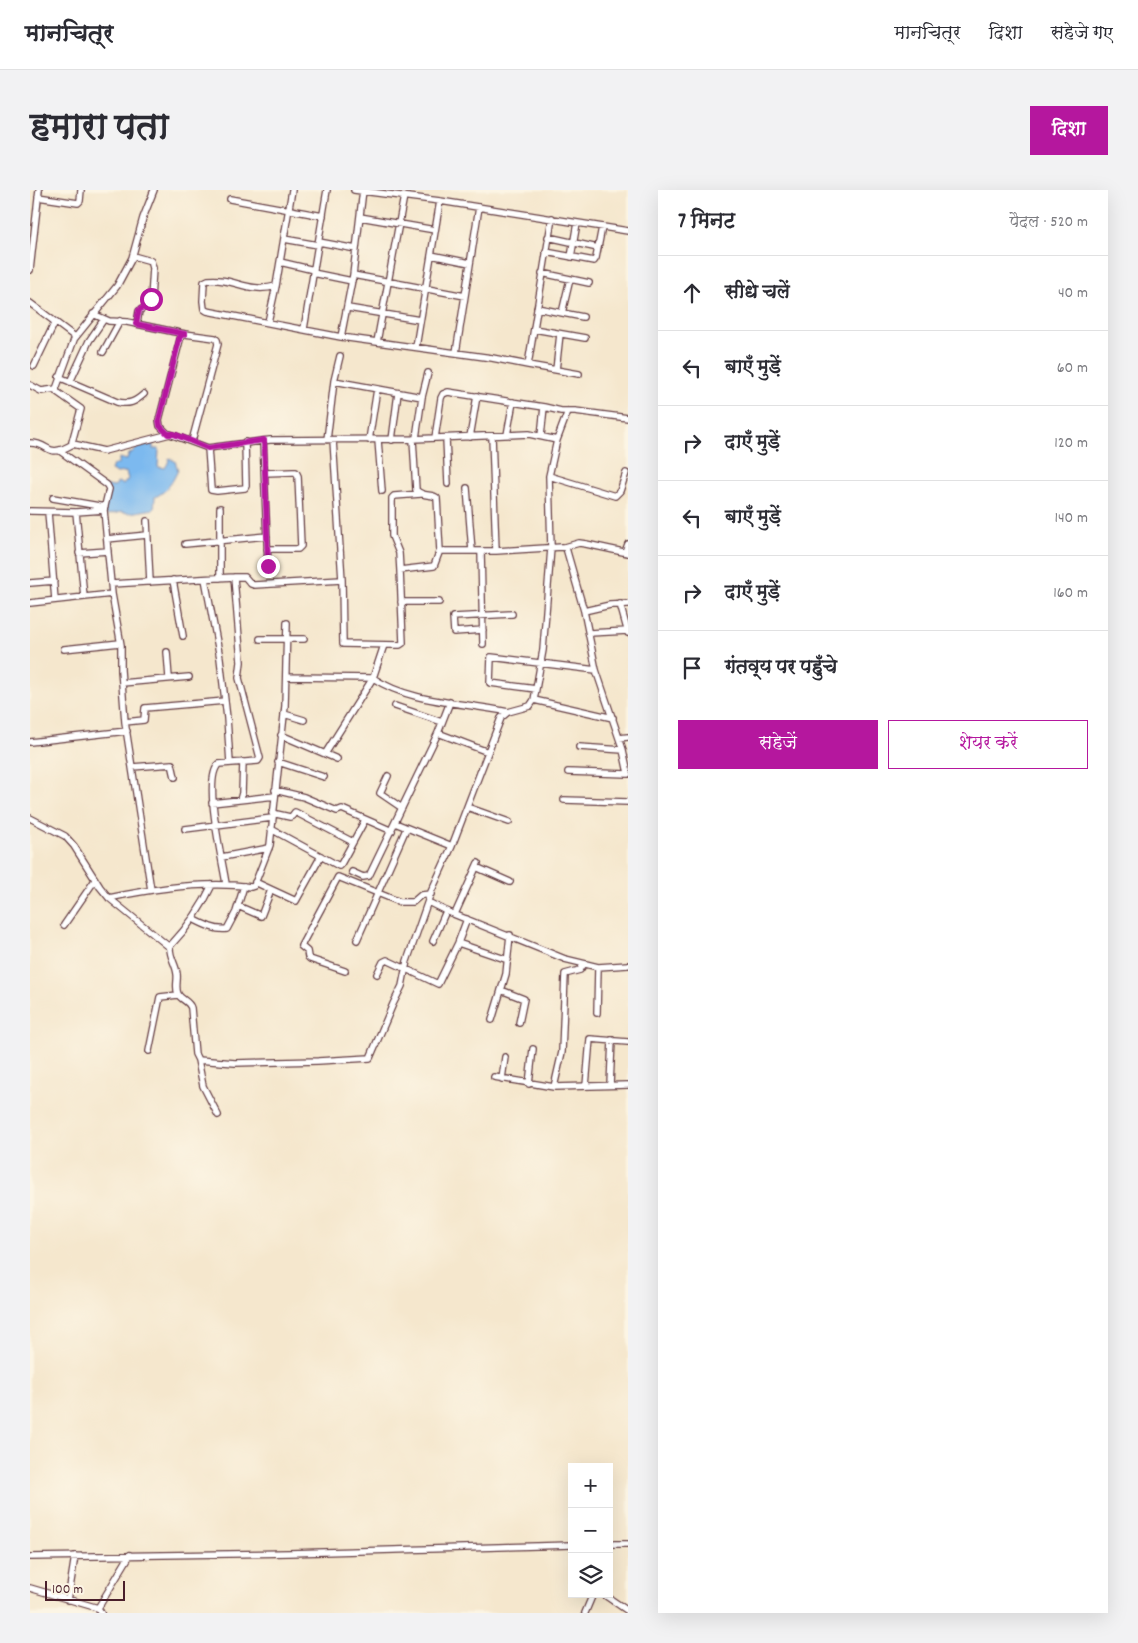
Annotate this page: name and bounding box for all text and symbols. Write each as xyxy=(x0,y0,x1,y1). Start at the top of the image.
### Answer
text: मानचित्र xyxy=(25,18,113,52)
text: मानचित्र xyxy=(894,22,961,47)
text: दिशा xyxy=(989,22,1023,47)
text: सहेजे गए xyxy=(1051,22,1113,47)
text: हमारा पता xyxy=(30,105,169,155)
button: दिशा xyxy=(1030,106,1108,155)
text: 7 मिनट xyxy=(678,208,735,238)
text: पैदल · 520 m xyxy=(1010,211,1088,234)
icon: ahead xyxy=(678,279,706,307)
text: सीधे चलें xyxy=(725,280,790,307)
text: 40 m xyxy=(1058,282,1088,305)
route start xyxy=(140,288,163,311)
icon: left xyxy=(678,354,706,382)
text: बाएँ मुड़ें xyxy=(725,355,781,382)
text: 60 m xyxy=(1057,357,1088,380)
icon: right xyxy=(678,429,706,457)
text: दाएँ मुड़ें xyxy=(725,430,780,457)
text: 120 m xyxy=(1054,432,1088,455)
icon: left xyxy=(678,504,706,532)
text: बाएँ मुड़ें xyxy=(725,505,781,532)
text: 140 m xyxy=(1054,507,1088,530)
route end xyxy=(257,555,280,578)
icon: right xyxy=(678,579,706,607)
text: दाएँ मुड़ें xyxy=(725,580,780,607)
text: 160 m xyxy=(1053,582,1088,605)
icon: arrive xyxy=(678,654,706,682)
text: गंतव्य पर पहुँचे xyxy=(725,655,837,682)
button: सहेजें xyxy=(678,720,878,769)
button: शेयर करें xyxy=(888,720,1088,769)
map controls xyxy=(568,1463,613,1598)
button: + xyxy=(568,1463,613,1508)
button: − xyxy=(568,1508,613,1553)
button: layers xyxy=(568,1553,613,1598)
scale bar xyxy=(45,1578,125,1601)
text: 100 m xyxy=(52,1580,83,1600)

